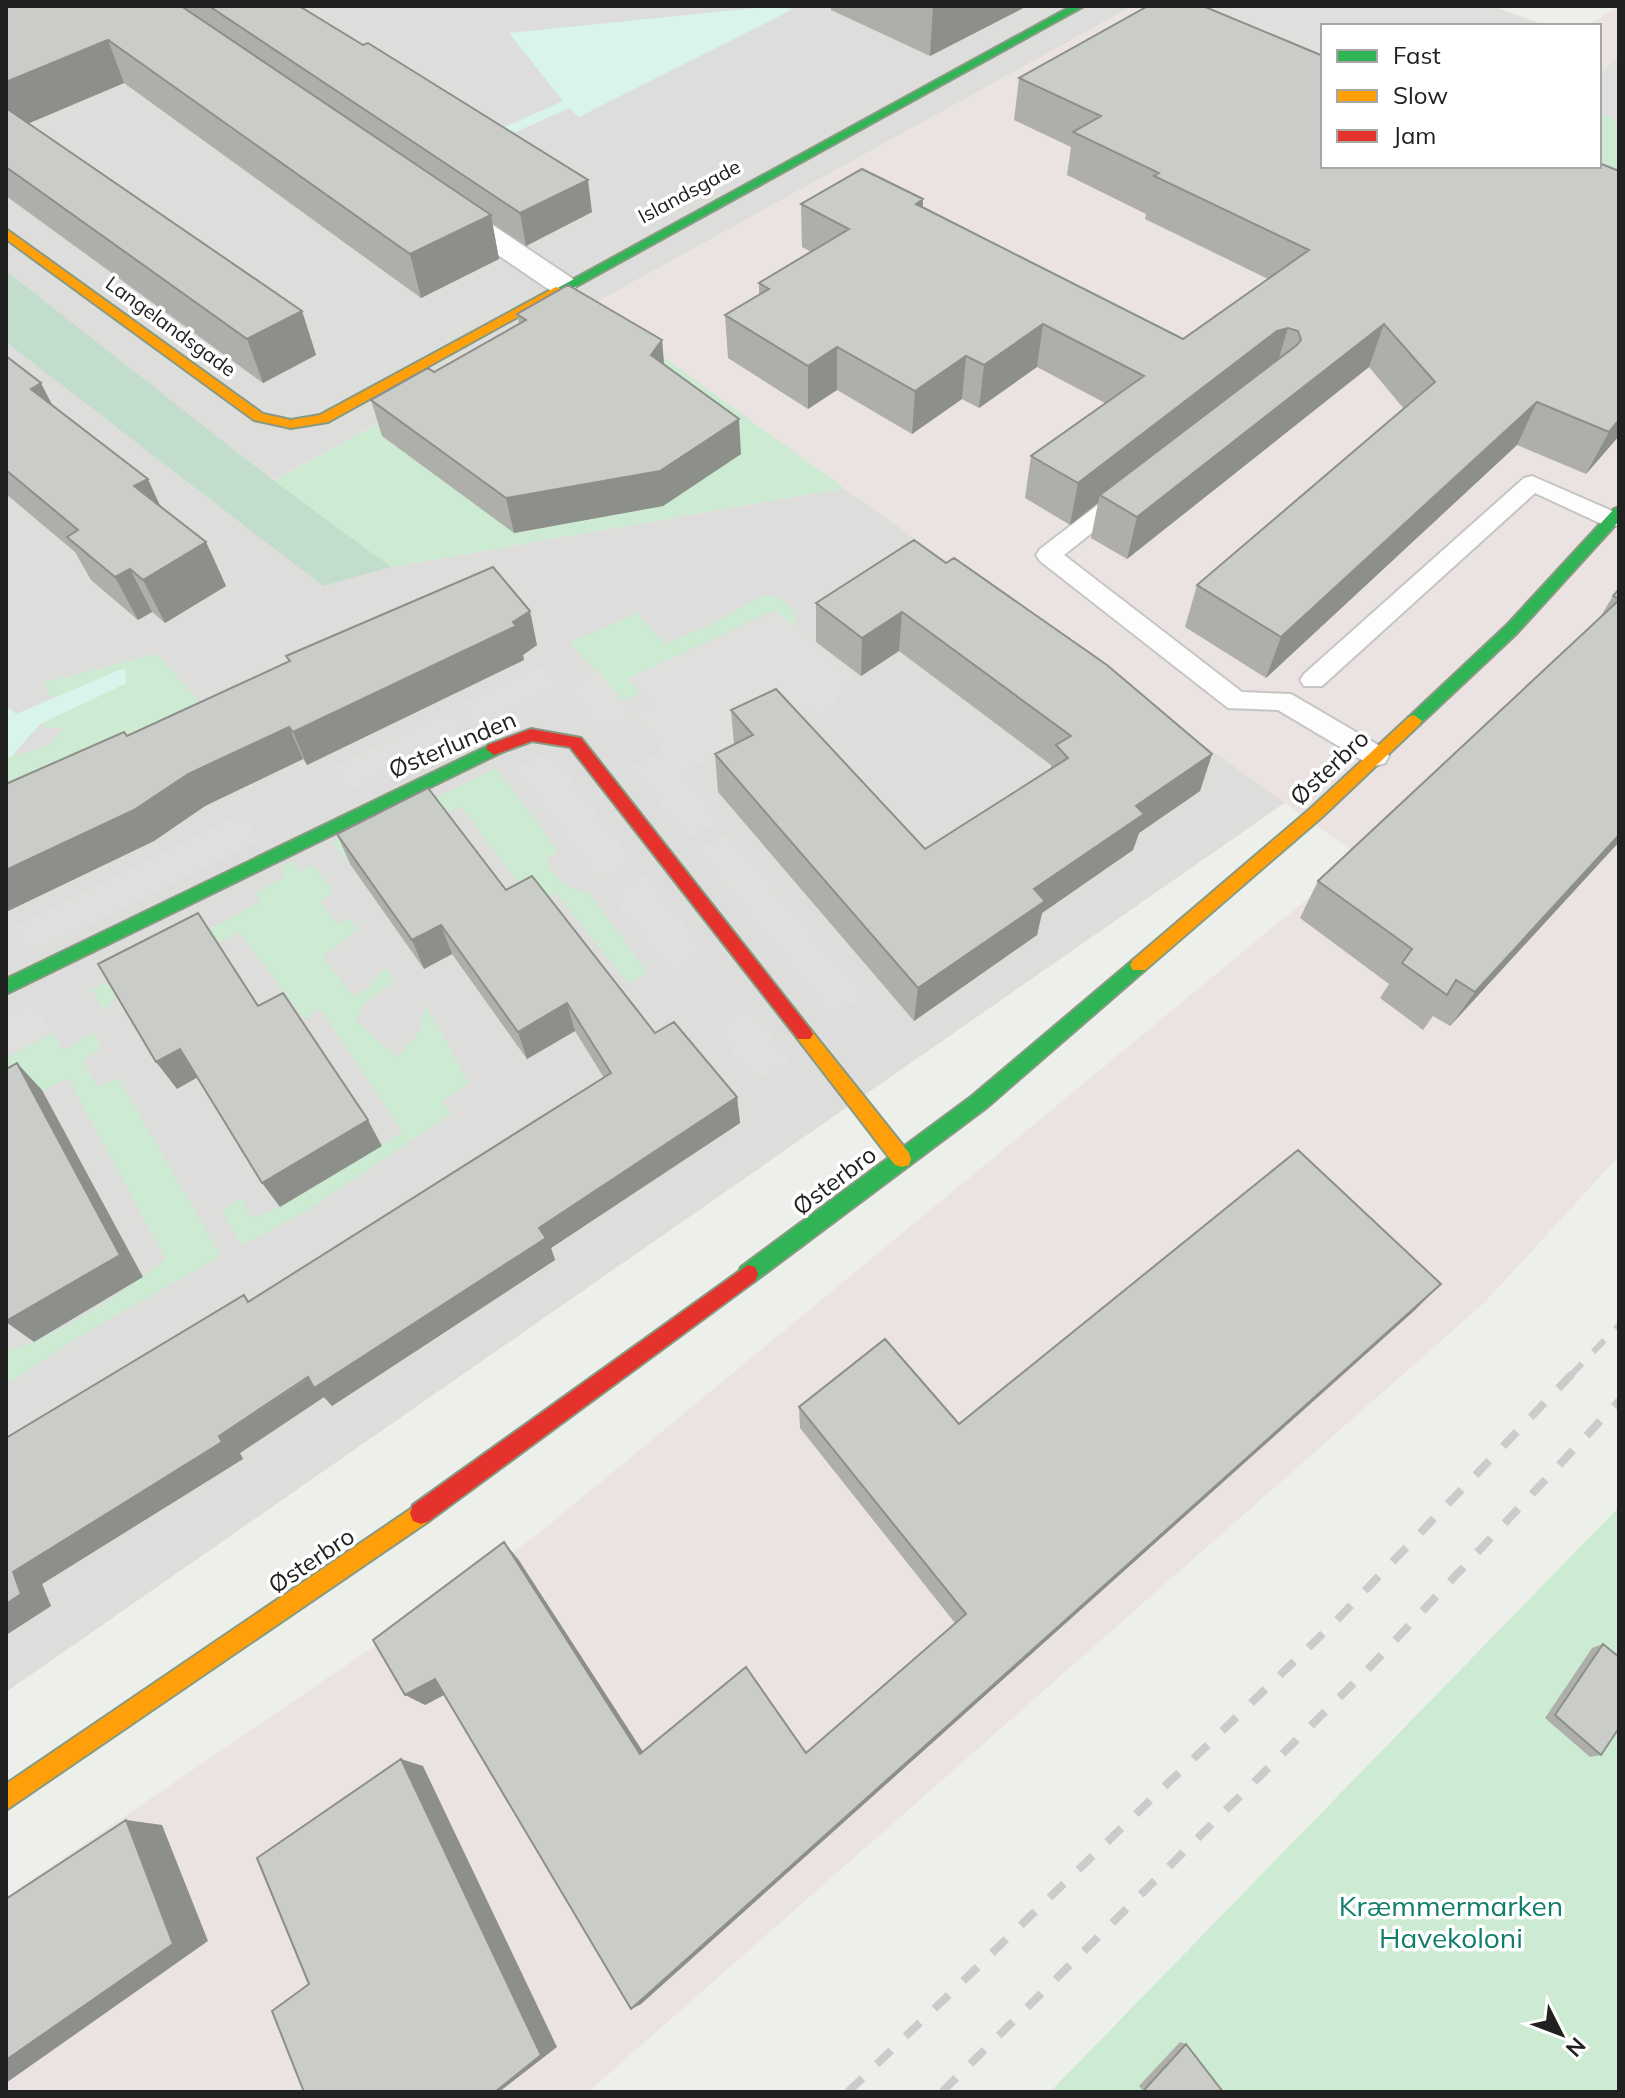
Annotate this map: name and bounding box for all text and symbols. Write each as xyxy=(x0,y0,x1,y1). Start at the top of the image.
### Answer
legend xyxy=(1321,24,1601,168)
text: Fast xyxy=(1393,40,1441,70)
text: Slow xyxy=(1393,80,1448,110)
text: Jam xyxy=(1393,120,1436,150)
street label: Islandsgade xyxy=(633,154,745,228)
street label: Langelandsgade xyxy=(101,270,241,382)
street label: Østerlunden xyxy=(384,704,520,784)
street label: Østerbro xyxy=(1283,723,1375,811)
street label: Østerbro xyxy=(786,1139,882,1221)
street label: Østerbro xyxy=(262,1520,360,1600)
park label: Kræmmermarken Havekoloni xyxy=(1339,1888,1563,1955)
north arrow xyxy=(1521,1994,1601,2074)
text: N xyxy=(1560,2032,1592,2063)

